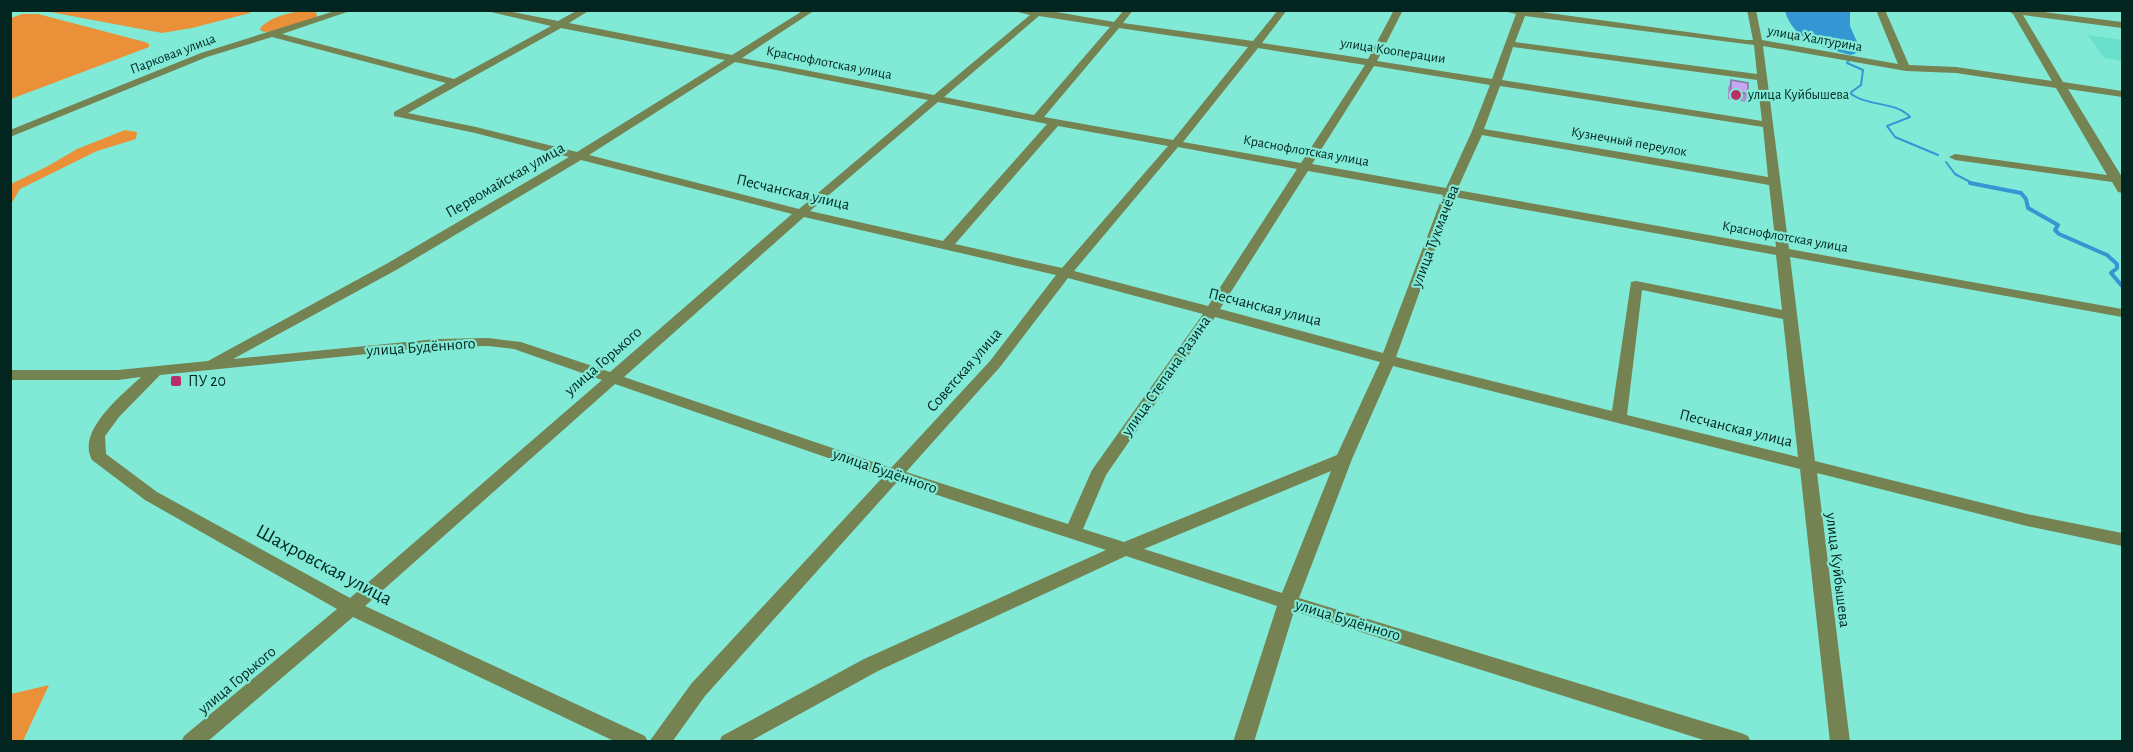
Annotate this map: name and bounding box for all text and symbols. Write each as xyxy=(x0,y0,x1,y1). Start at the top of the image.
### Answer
street label: улица Халтурина xyxy=(1766,24,1864,54)
street label: Парковая улица xyxy=(128,31,218,77)
street label: улица Кооперации xyxy=(1339,36,1446,66)
street label: Краснофлотская улица xyxy=(765,44,894,82)
marker: улица Куйбышева xyxy=(1729,88,1743,102)
place label: улица Куйбышева xyxy=(1747,88,1850,102)
street label: Кузнечный переулок xyxy=(1570,125,1689,159)
street label: Краснофлотская улица xyxy=(1242,133,1371,169)
street label: Первомайская улица xyxy=(443,139,568,221)
street label: Песчанская улица xyxy=(735,171,851,214)
street label: улица Тукмачёва xyxy=(1408,183,1463,291)
street label: Краснофлотская улица xyxy=(1721,219,1850,255)
street label: Песчанская улица xyxy=(1207,285,1323,330)
street label: улица Степана Разина xyxy=(1118,313,1214,440)
street label: улица Горького xyxy=(561,323,645,400)
street label: Советская улица xyxy=(923,325,1005,416)
street label: улица Будённого xyxy=(365,335,476,360)
place label: ПУ 20 xyxy=(188,373,226,389)
marker: ПУ 20 xyxy=(169,374,183,388)
street label: Песчанская улица xyxy=(1678,406,1794,451)
street label: улица Будённого xyxy=(829,445,939,497)
street label: улица Куйбышева xyxy=(1822,511,1853,629)
street label: Шахровская улица xyxy=(253,521,395,609)
street label: улица Будённого xyxy=(1292,596,1403,645)
street label: улица Горького xyxy=(194,643,280,718)

